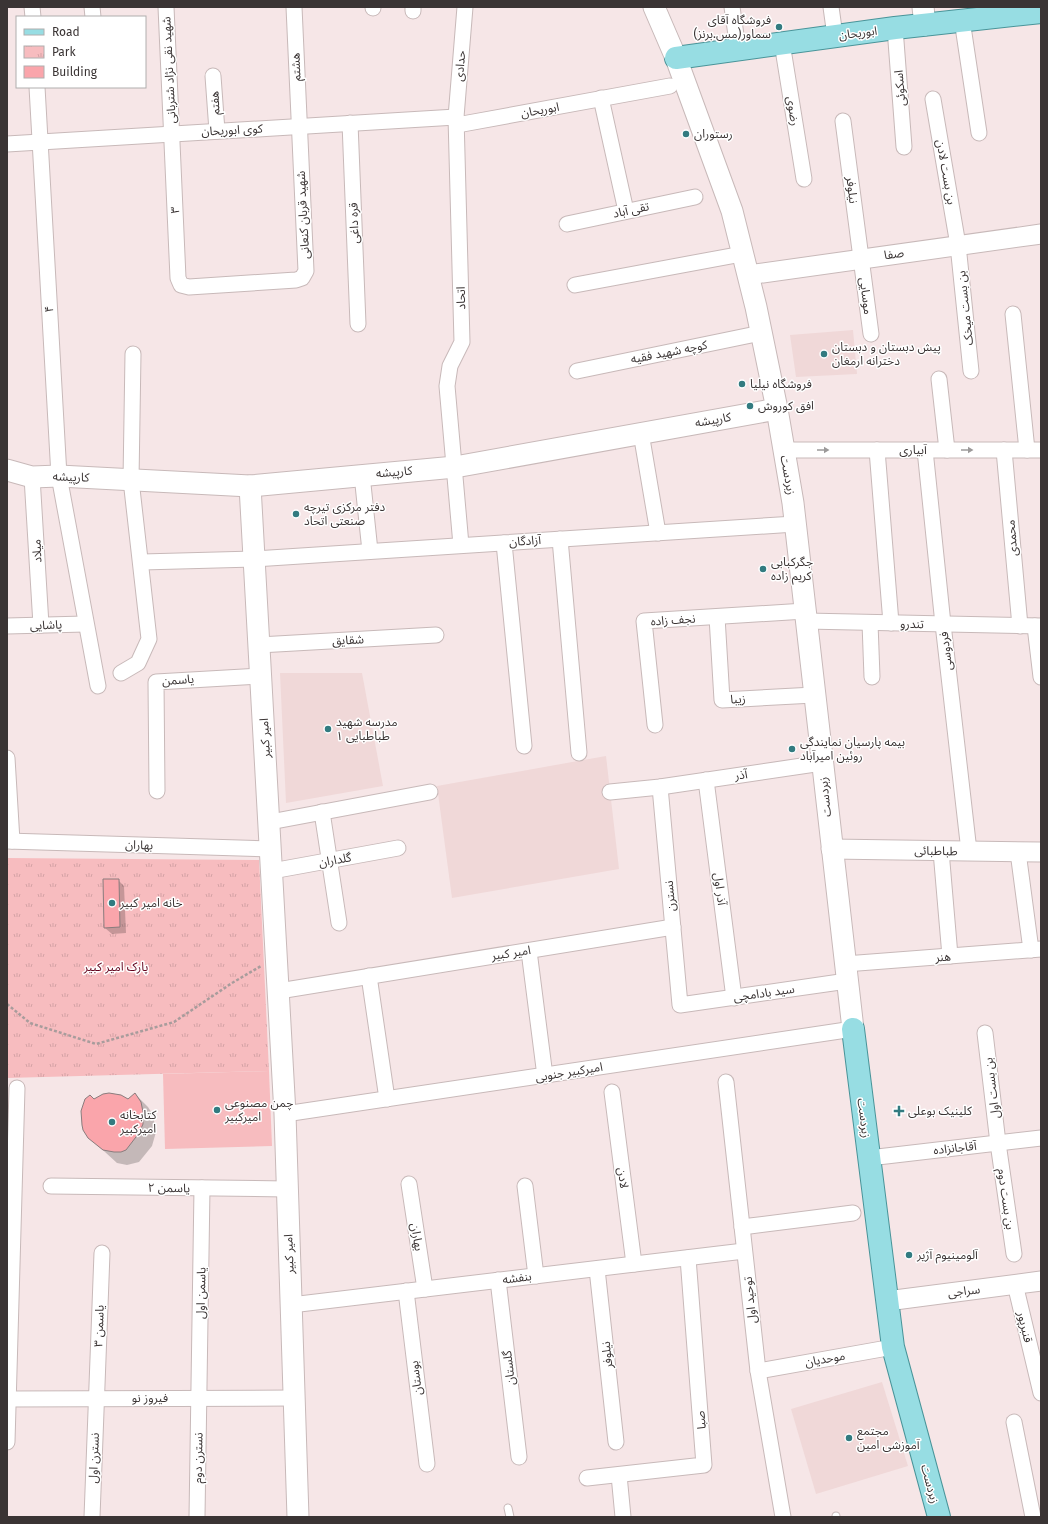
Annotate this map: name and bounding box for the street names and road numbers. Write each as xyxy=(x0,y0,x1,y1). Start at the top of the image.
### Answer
street label: شهید نقی نژاد شتربانی xyxy=(159,16,179,124)
street label: ابوریحان xyxy=(838,24,878,42)
street label: حدادی xyxy=(452,50,468,82)
street label: هشتم xyxy=(289,52,305,81)
street label: اسکوئی xyxy=(891,69,909,107)
street label: هفتم xyxy=(207,90,225,115)
street label: رضوی xyxy=(784,95,802,127)
street label: ابوریحان xyxy=(520,100,560,120)
street label: کوی ابوریحان xyxy=(201,121,264,139)
street label: بن بست لادن xyxy=(933,138,959,206)
street label: شهید قربان کنعانی xyxy=(294,171,312,259)
street label: نیلوفر xyxy=(843,175,861,204)
street label: تقی آباد xyxy=(612,199,651,221)
street label: قره داغی xyxy=(346,202,362,244)
street label: ۳ xyxy=(168,206,182,214)
street label: صفا xyxy=(883,246,905,262)
street label: بن بست میخک xyxy=(954,270,976,346)
street label: موسایی xyxy=(857,277,875,315)
street label: اتحاد xyxy=(454,286,468,310)
street label: ۴ xyxy=(42,305,56,313)
street label: کوچه شهید فقیه xyxy=(629,338,710,367)
street label: کارپیشه xyxy=(694,410,733,431)
street label: آبیاری xyxy=(899,443,927,457)
street label: زبردست xyxy=(778,454,798,496)
street label: کارپیشه xyxy=(375,463,414,482)
street label: کارپیشه xyxy=(52,469,91,486)
street label: محمدی xyxy=(1003,519,1021,557)
street label: آزادگان xyxy=(508,533,542,549)
street label: میلاد xyxy=(29,539,45,563)
street label: نجف زاده xyxy=(650,611,696,629)
street label: پاشایی xyxy=(30,617,62,634)
street label: تندرو xyxy=(900,617,925,631)
street label: فردوسی xyxy=(937,631,955,671)
street label: شقایق xyxy=(332,632,364,649)
street label: یاسمن xyxy=(161,672,195,688)
street label: زیبا xyxy=(730,692,746,706)
street label: امیر کبیر xyxy=(257,718,273,759)
street label: آذر xyxy=(733,767,749,783)
street label: زبردست xyxy=(816,776,834,818)
street label: بهاران xyxy=(125,838,153,853)
street label: طباطبائی xyxy=(914,844,958,858)
street label: گلداران xyxy=(318,850,353,870)
street label: آذر اول xyxy=(711,872,729,907)
street label: نسترن xyxy=(662,880,678,912)
street label: امیر کبیر xyxy=(489,943,532,963)
street label: هنر xyxy=(934,949,951,965)
street label: سید بادامچی xyxy=(733,982,796,1005)
street label: بن بست اول xyxy=(981,1057,1003,1119)
street label: امیرکبیر جنوبی xyxy=(534,1060,604,1084)
street label: زبردست xyxy=(855,1097,873,1139)
street label: آقاجانزاده xyxy=(933,1139,978,1157)
street label: لادن xyxy=(615,1167,631,1189)
street label: بن بست دوم xyxy=(993,1167,1017,1231)
street label: یاسمن ۲ xyxy=(148,1181,190,1195)
street label: بهاران xyxy=(408,1222,426,1252)
street label: امیر کبیر xyxy=(281,1234,297,1275)
street label: یاسمن اول xyxy=(194,1267,209,1319)
street label: بنفشه xyxy=(502,1269,532,1287)
street label: توحید اول xyxy=(741,1275,759,1324)
street label: سراجی xyxy=(947,1282,981,1300)
street label: یاسمن ۳ xyxy=(91,1305,107,1347)
street label: قنبرپور xyxy=(1013,1309,1035,1344)
street label: نیلوفر xyxy=(599,1341,616,1370)
street label: گلستان xyxy=(500,1349,518,1386)
street label: موحدیان xyxy=(804,1349,846,1369)
street label: بوستان xyxy=(407,1360,425,1396)
street label: فیروز نو xyxy=(132,1391,168,1405)
street label: صبا xyxy=(693,1410,709,1430)
street label: نسترن اول xyxy=(86,1432,102,1484)
street label: نسترن دوم xyxy=(191,1432,207,1484)
street label: زبردست xyxy=(918,1463,942,1505)

